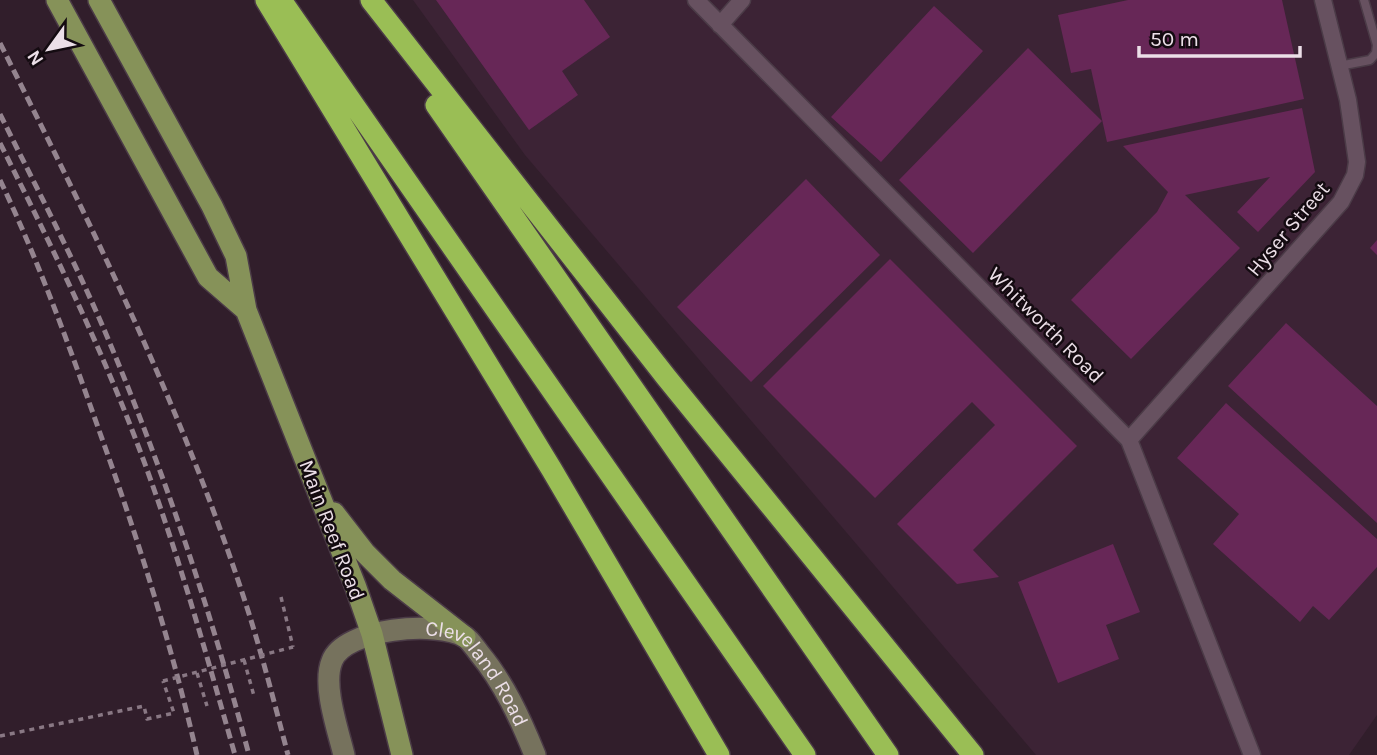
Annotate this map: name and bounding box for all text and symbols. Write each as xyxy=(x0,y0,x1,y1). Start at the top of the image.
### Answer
north arrow xyxy=(14,14,84,84)
scale bar xyxy=(1139,14,1300,58)
text: 50 m xyxy=(1150,27,1199,51)
text: N xyxy=(23,46,49,69)
street label: Hyser Street xyxy=(1242,177,1334,281)
street label: Whitworth Road xyxy=(983,262,1109,388)
street label: Main Reef Road xyxy=(294,457,370,603)
street label: Cleveland Road xyxy=(425,616,533,730)

